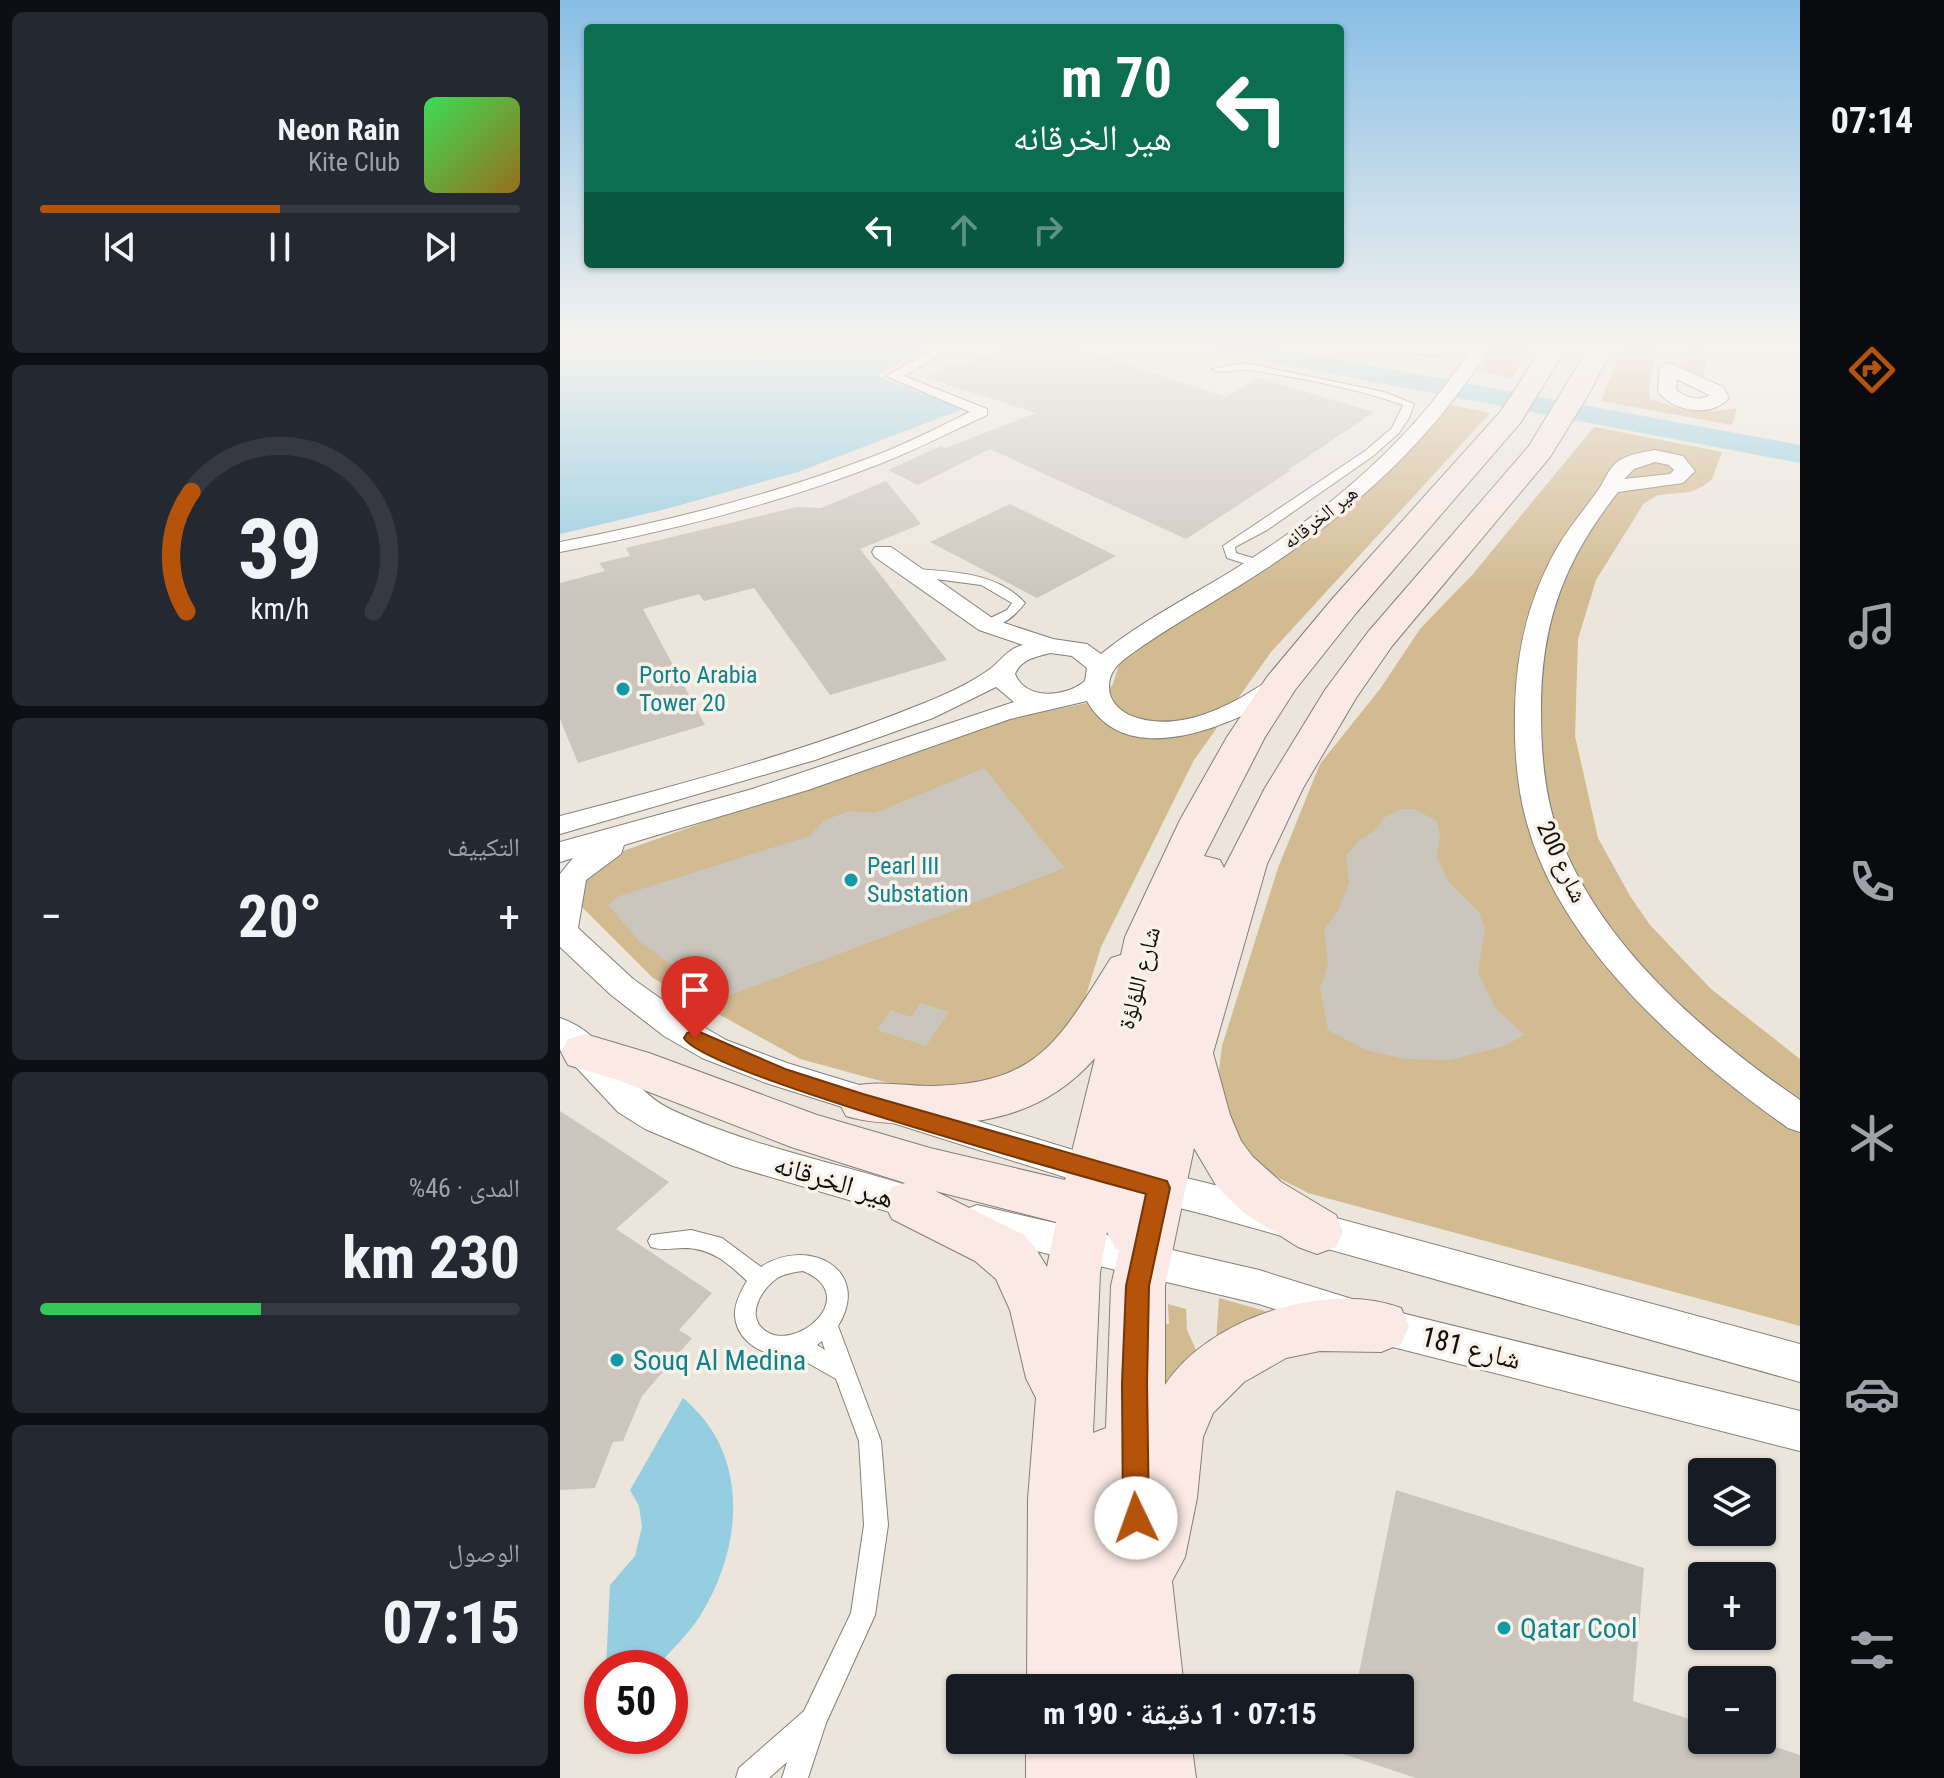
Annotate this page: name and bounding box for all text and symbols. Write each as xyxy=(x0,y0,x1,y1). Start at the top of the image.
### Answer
text: 70 m xyxy=(1061,45,1172,111)
icon: left xyxy=(1200,56,1304,160)
text: 07:14 xyxy=(1831,100,1913,142)
text: Neon Rain xyxy=(278,112,400,147)
text: هير الخرقانه xyxy=(1013,117,1172,159)
text: Kite Club xyxy=(308,147,400,177)
icon: left xyxy=(858,208,902,252)
icon: ahead xyxy=(942,208,986,252)
icon: right xyxy=(1026,208,1070,252)
icon: previous xyxy=(98,225,142,269)
icon: pause xyxy=(258,225,302,269)
icon: next xyxy=(418,225,462,269)
icon: directions xyxy=(1844,342,1900,398)
street label: هير الخرقانه xyxy=(1278,480,1362,554)
text: 39 xyxy=(238,500,322,597)
text: km/h xyxy=(251,592,309,626)
icon: music xyxy=(1844,598,1900,654)
place label: Porto Arabia Tower 20 xyxy=(639,661,758,717)
marker: Porto Arabia Tower 20 xyxy=(614,680,632,698)
street label: شارع 200 xyxy=(1530,817,1593,908)
text: التكييف xyxy=(447,832,520,862)
place label: Pearl III Substation xyxy=(867,852,969,908)
icon: phone xyxy=(1844,854,1900,910)
marker: Pearl III Substation xyxy=(842,871,860,889)
text: 20° xyxy=(238,881,322,952)
text: − xyxy=(40,891,62,943)
text: + xyxy=(498,891,520,943)
street label: شارع اللؤلؤة xyxy=(1112,924,1167,1033)
pin xyxy=(661,956,729,1038)
icon: arrive xyxy=(673,968,717,1012)
icon: climate xyxy=(1844,1110,1900,1166)
street label: هير الخرقانه xyxy=(770,1147,898,1215)
text: المدى · 46% xyxy=(409,1173,520,1203)
text: 230 km xyxy=(342,1222,520,1293)
street label: شارع 181 xyxy=(1418,1320,1524,1377)
place label: Souq Al Medina xyxy=(633,1344,806,1377)
marker: Souq Al Medina xyxy=(608,1351,626,1369)
icon: car xyxy=(1844,1366,1900,1422)
map controls xyxy=(1688,1458,1776,1754)
button: layers xyxy=(1688,1458,1776,1546)
position arrow xyxy=(1094,1476,1178,1560)
text: الوصول xyxy=(448,1538,520,1568)
button: + xyxy=(1688,1562,1776,1650)
text: 07:15 xyxy=(382,1587,520,1658)
place label: Qatar Cool xyxy=(1520,1612,1637,1645)
marker: Qatar Cool xyxy=(1495,1619,1513,1637)
icon: filters xyxy=(1844,1622,1900,1678)
speed limit sign: 50 xyxy=(584,1650,688,1754)
button: − xyxy=(1688,1666,1776,1754)
text: 07:15 · 1 دقيقة · 190 m xyxy=(1043,1696,1317,1731)

